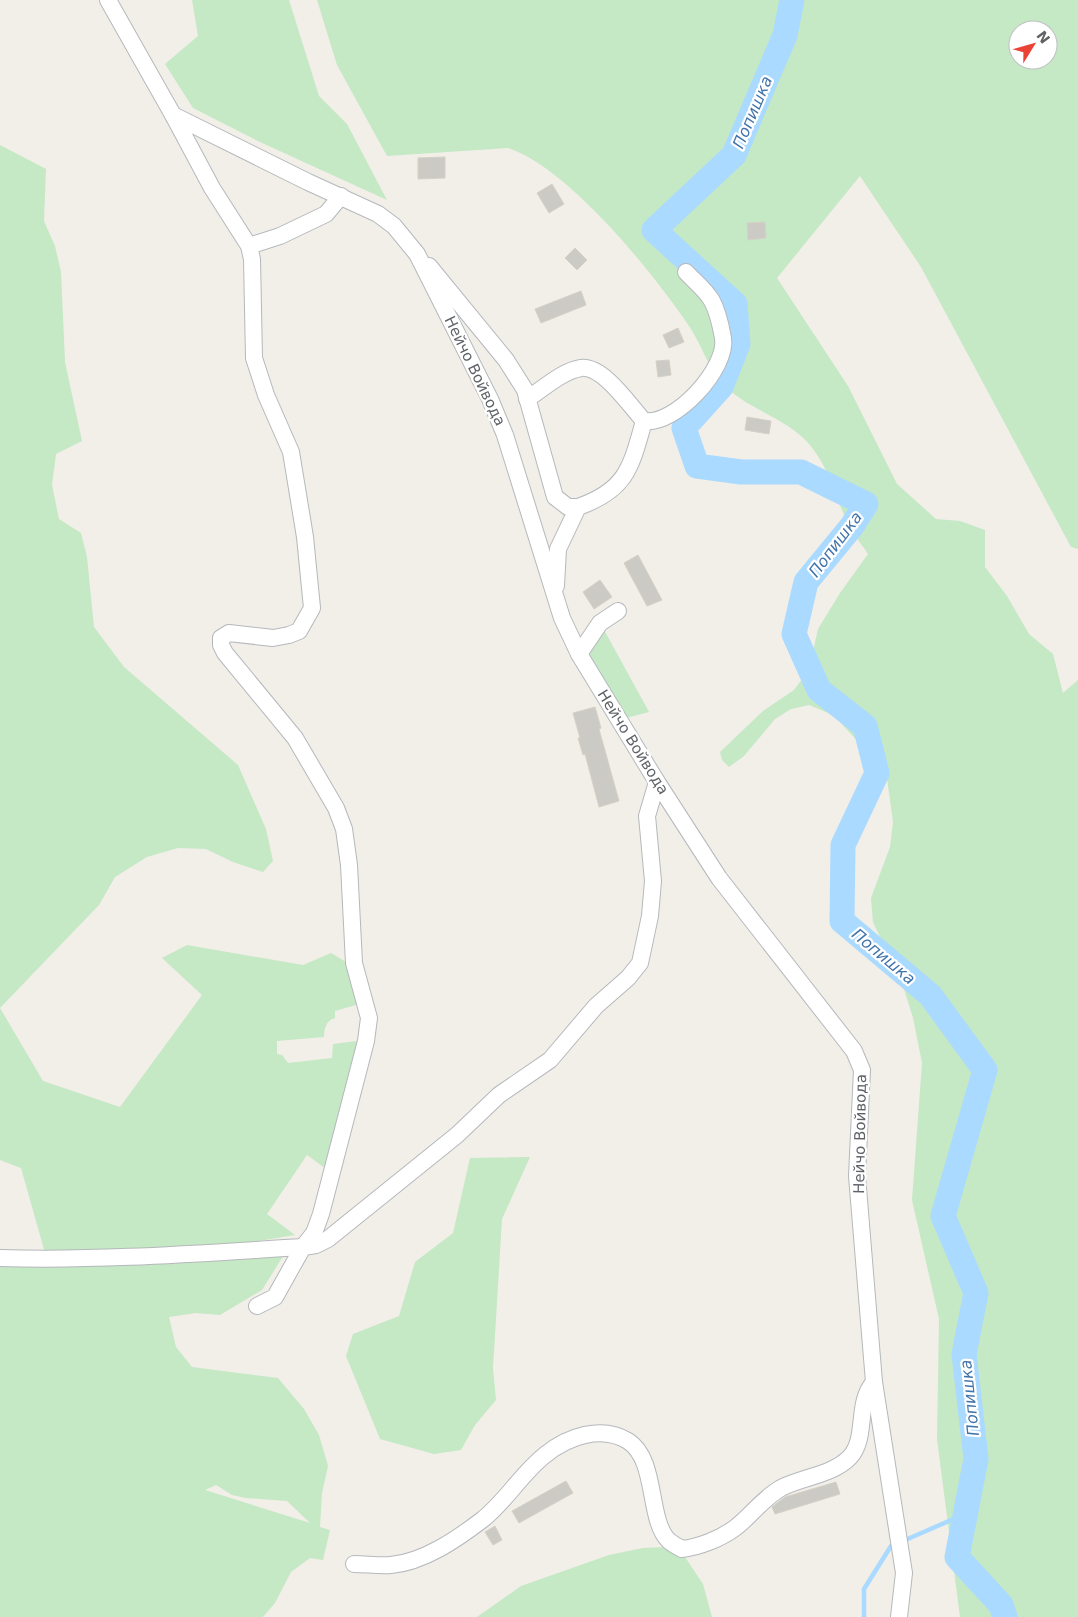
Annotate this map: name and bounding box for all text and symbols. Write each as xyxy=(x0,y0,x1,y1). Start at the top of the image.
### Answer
north arrow xyxy=(1008,20,1058,70)
text: N xyxy=(1033,28,1053,47)
water label: Попишка xyxy=(729,73,776,151)
street label: Нейчо Войвода xyxy=(441,313,509,429)
water label: Попишка xyxy=(805,508,866,581)
street label: Нейчо Войвода xyxy=(594,686,672,798)
water label: Попишка xyxy=(848,924,919,988)
street label: Нейчо Войвода xyxy=(850,1074,870,1194)
water label: Попишка xyxy=(956,1359,983,1437)

